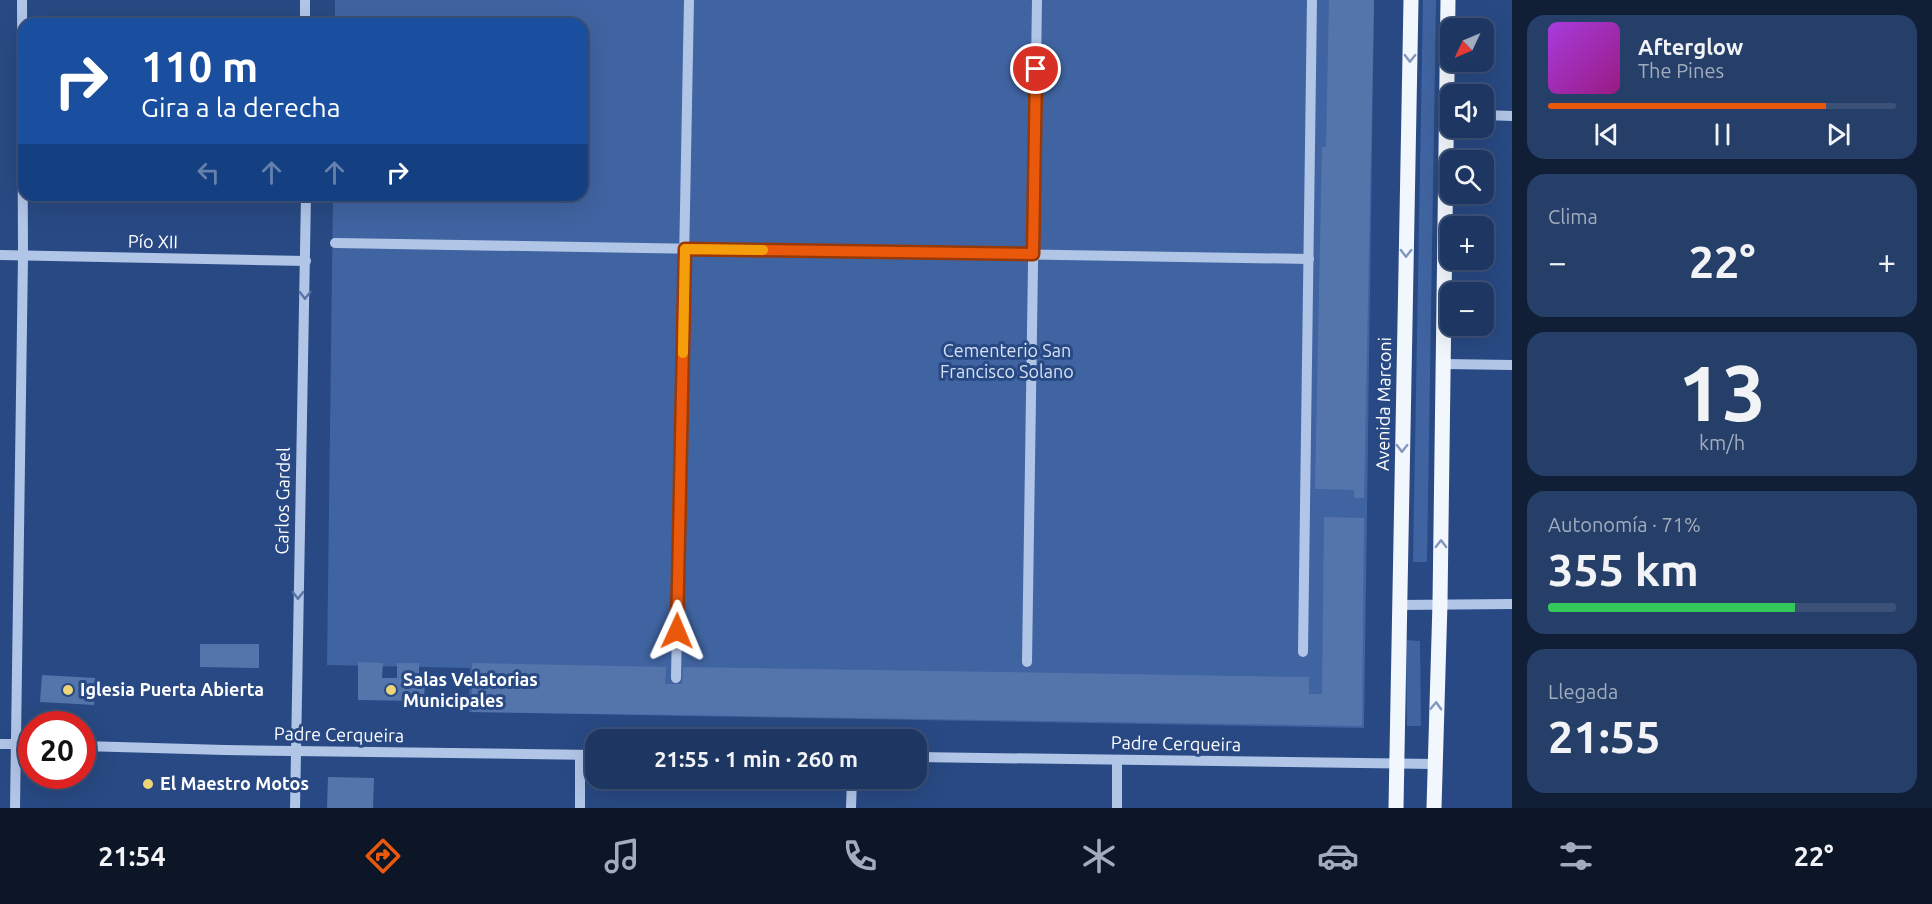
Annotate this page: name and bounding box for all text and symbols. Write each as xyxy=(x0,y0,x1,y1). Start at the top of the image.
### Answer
north arrow xyxy=(1440,18,1494,72)
map controls xyxy=(1440,18,1494,336)
text: Afterglow xyxy=(1638,34,1743,59)
icon: right xyxy=(42,42,120,120)
text: 110 m xyxy=(141,43,258,90)
pin xyxy=(1010,43,1061,94)
icon: arrive xyxy=(1019,52,1052,85)
one-way arrow xyxy=(1404,54,1416,63)
text: The Pines xyxy=(1638,59,1724,82)
button: sound xyxy=(1440,84,1494,138)
text: Gira a la derecha xyxy=(141,92,341,122)
icon: previous xyxy=(1590,118,1623,151)
icon: pause xyxy=(1706,118,1739,151)
icon: next xyxy=(1822,118,1855,151)
button: search xyxy=(1440,150,1494,204)
icon: left xyxy=(192,156,225,189)
icon: ahead xyxy=(255,156,288,189)
icon: ahead xyxy=(318,156,351,189)
icon: right xyxy=(381,156,414,189)
text: Clima xyxy=(1548,205,1598,228)
button: + xyxy=(1440,216,1494,270)
street label: Pío XII xyxy=(128,231,178,251)
text: 22° xyxy=(1689,236,1755,287)
text: − xyxy=(1548,243,1567,280)
text: + xyxy=(1877,243,1896,280)
one-way arrow xyxy=(1400,249,1413,258)
button: − xyxy=(1440,282,1494,336)
one-way arrow xyxy=(299,291,311,300)
street label: Avenida Marconi xyxy=(1372,337,1394,471)
park label: Cementerio San Francisco Solano xyxy=(940,340,1074,381)
text: 13 xyxy=(1678,348,1766,436)
text: km/h xyxy=(1699,431,1745,454)
one-way arrow xyxy=(1396,444,1409,453)
street label: Carlos Gardel xyxy=(271,447,293,555)
text: Autonomía · 71% xyxy=(1548,513,1701,536)
one-way arrow xyxy=(1435,540,1447,549)
text: 355 km xyxy=(1548,544,1699,595)
one-way arrow xyxy=(291,591,304,600)
position arrow xyxy=(645,599,709,663)
place label: Salas Velatorias Municipales xyxy=(403,669,538,710)
place label: Iglesia Puerta Abierta xyxy=(80,679,264,699)
text: Llegada xyxy=(1548,680,1618,703)
marker: Iglesia Puerta Abierta xyxy=(61,683,75,697)
marker: Salas Velatorias Municipales xyxy=(384,683,398,697)
one-way arrow xyxy=(1430,701,1443,710)
speed limit sign: 20 xyxy=(18,711,96,789)
text: 21:55 xyxy=(1548,711,1661,762)
street label: Padre Cerqueira xyxy=(274,723,404,745)
street label: Padre Cerqueira xyxy=(1111,732,1241,754)
text: 21:55 · 1 min · 260 m xyxy=(654,746,858,771)
place label: El Maestro Motos xyxy=(160,773,309,793)
marker: El Maestro Motos xyxy=(141,777,155,791)
icon: directions xyxy=(362,835,404,877)
icon: music xyxy=(601,835,643,877)
icon: phone xyxy=(839,835,881,877)
icon: climate xyxy=(1078,835,1120,877)
icon: car xyxy=(1317,835,1359,877)
icon: filters xyxy=(1555,835,1597,877)
text: 21:54 xyxy=(98,841,166,871)
text: 22° xyxy=(1794,841,1834,871)

